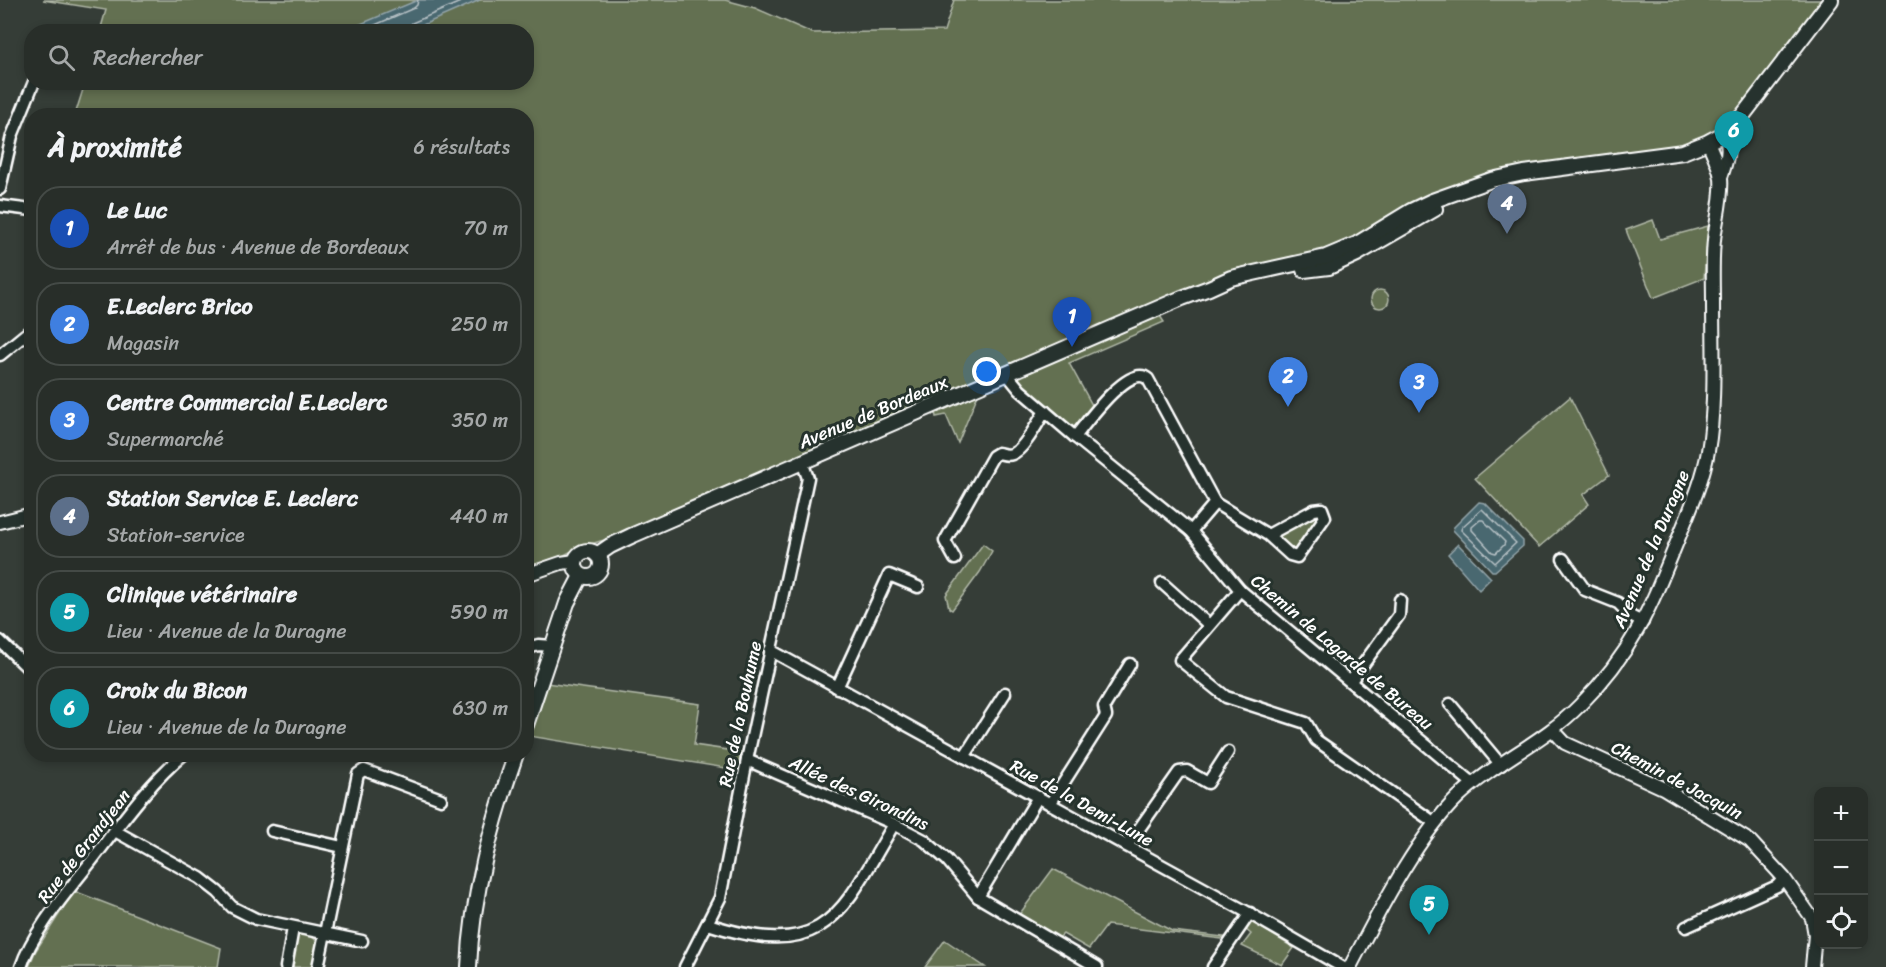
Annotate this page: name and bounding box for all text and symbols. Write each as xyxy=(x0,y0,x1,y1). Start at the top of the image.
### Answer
search box xyxy=(24,24,534,90)
text: Rechercher xyxy=(93,38,203,77)
icon: search xyxy=(45,41,78,74)
pin: 6 xyxy=(1714,112,1754,161)
text: À proximité xyxy=(48,124,182,170)
text: 6 résultats xyxy=(414,130,510,165)
pin: 4 xyxy=(1488,184,1526,234)
text: Le Luc xyxy=(107,191,167,230)
text: 1 xyxy=(65,211,74,246)
text: 70 m xyxy=(463,211,508,246)
text: Arrêt de bus · Avenue de Bordeaux xyxy=(107,230,409,265)
text: E.Leclerc Brico xyxy=(107,287,253,326)
pin: 1 xyxy=(1052,298,1092,347)
text: 2 xyxy=(64,307,75,342)
text: 250 m xyxy=(451,307,508,342)
text: Magasin xyxy=(107,326,179,361)
your location xyxy=(972,357,1001,386)
pin: 2 xyxy=(1268,358,1308,407)
pin: 3 xyxy=(1400,364,1438,413)
street label: Avenue de Bordeaux xyxy=(792,366,953,458)
text: Centre Commercial E.Leclerc xyxy=(107,383,387,422)
text: 3 xyxy=(64,403,75,438)
text: 350 m xyxy=(452,403,508,438)
text: Supermarché xyxy=(107,422,224,457)
street label: Avenue de la Duragne xyxy=(1603,465,1699,634)
text: Station Service E. Leclerc xyxy=(107,479,358,518)
text: 4 xyxy=(63,499,76,534)
text: 440 m xyxy=(450,499,508,534)
text: Station-service xyxy=(107,518,245,553)
street label: Chemin de Lagarde de Bureau xyxy=(1243,566,1441,739)
text: Clinique vétérinaire xyxy=(107,575,297,614)
text: 5 xyxy=(63,595,76,630)
text: 590 m xyxy=(450,595,508,630)
text: Lieu · Avenue de la Duragne xyxy=(107,614,347,649)
street label: Rue de la Bouhume xyxy=(709,638,771,790)
text: Croix du Bicon xyxy=(107,671,247,710)
text: 6 xyxy=(64,691,75,726)
text: 630 m xyxy=(452,691,508,726)
text: Lieu · Avenue de la Duragne xyxy=(107,710,347,745)
street label: Chemin de Jacquin xyxy=(1605,732,1749,828)
street label: Allée des Girondins xyxy=(783,746,935,840)
street label: Rue de la Demi-Lune xyxy=(1004,750,1160,856)
street label: Rue de Grandjean xyxy=(29,782,139,910)
map controls xyxy=(1814,787,1868,949)
button: + xyxy=(1814,787,1868,841)
button: − xyxy=(1814,841,1868,895)
pin: 5 xyxy=(1410,886,1448,935)
button: locate xyxy=(1814,895,1868,949)

